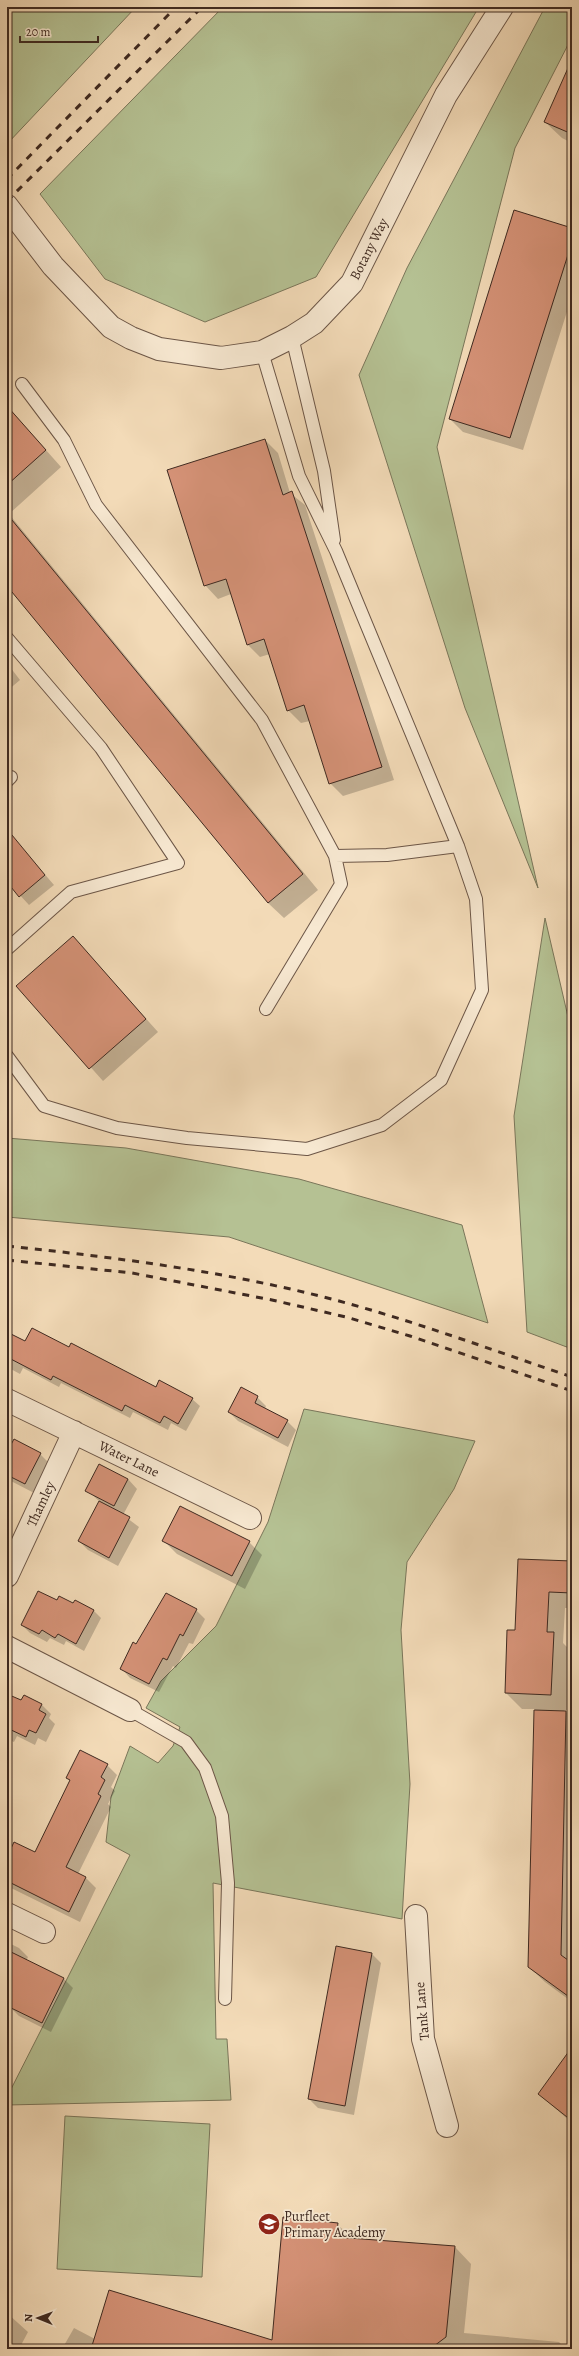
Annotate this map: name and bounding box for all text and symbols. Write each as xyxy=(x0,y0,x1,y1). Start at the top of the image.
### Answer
scale bar xyxy=(20,18,98,44)
text: 20 m xyxy=(26,24,50,40)
street label: Botany Way xyxy=(345,214,393,283)
street label: Water Lane xyxy=(95,1436,162,1482)
street label: Thamley xyxy=(22,1478,60,1530)
street label: Tank Lane xyxy=(410,1981,434,2041)
place label: Purfleet Primary Academy xyxy=(284,2207,386,2242)
school or university icon: Purfleet Primary Academy xyxy=(256,2211,282,2237)
north arrow xyxy=(18,2298,58,2338)
text: N xyxy=(21,2314,36,2322)

